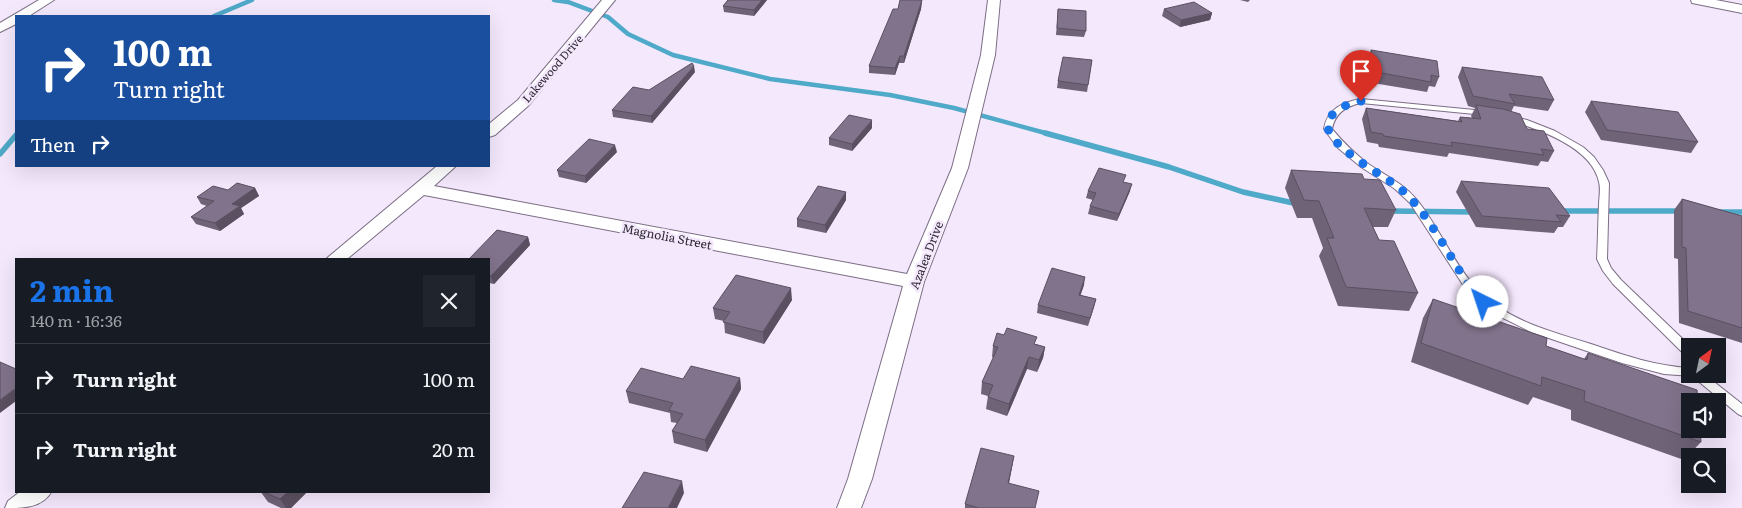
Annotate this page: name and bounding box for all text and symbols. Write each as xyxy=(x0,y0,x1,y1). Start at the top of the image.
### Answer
text: 100 m xyxy=(113,25,213,77)
street label: Lakewood Drive xyxy=(518,30,586,105)
icon: right xyxy=(30,35,95,100)
pin xyxy=(1340,50,1382,101)
icon: arrive xyxy=(1347,57,1375,85)
text: Turn right xyxy=(113,72,225,105)
text: Then xyxy=(30,130,76,158)
icon: right xyxy=(86,130,114,158)
street label: Magnolia Street xyxy=(621,218,713,254)
street label: Azalea Drive xyxy=(905,218,947,292)
text: 2 min xyxy=(30,267,114,311)
button: close xyxy=(423,275,475,327)
position arrow xyxy=(1456,275,1508,327)
text: 140 m · 16:36 xyxy=(30,308,122,332)
north arrow xyxy=(1681,338,1726,382)
map controls xyxy=(1681,338,1726,493)
icon: right xyxy=(30,365,58,393)
text: Turn right xyxy=(73,365,177,393)
text: 100 m xyxy=(423,365,475,393)
button: sound xyxy=(1681,393,1726,438)
icon: right xyxy=(30,435,58,463)
text: Turn right xyxy=(73,435,177,463)
text: 20 m xyxy=(432,435,475,463)
button: search xyxy=(1681,448,1726,493)

